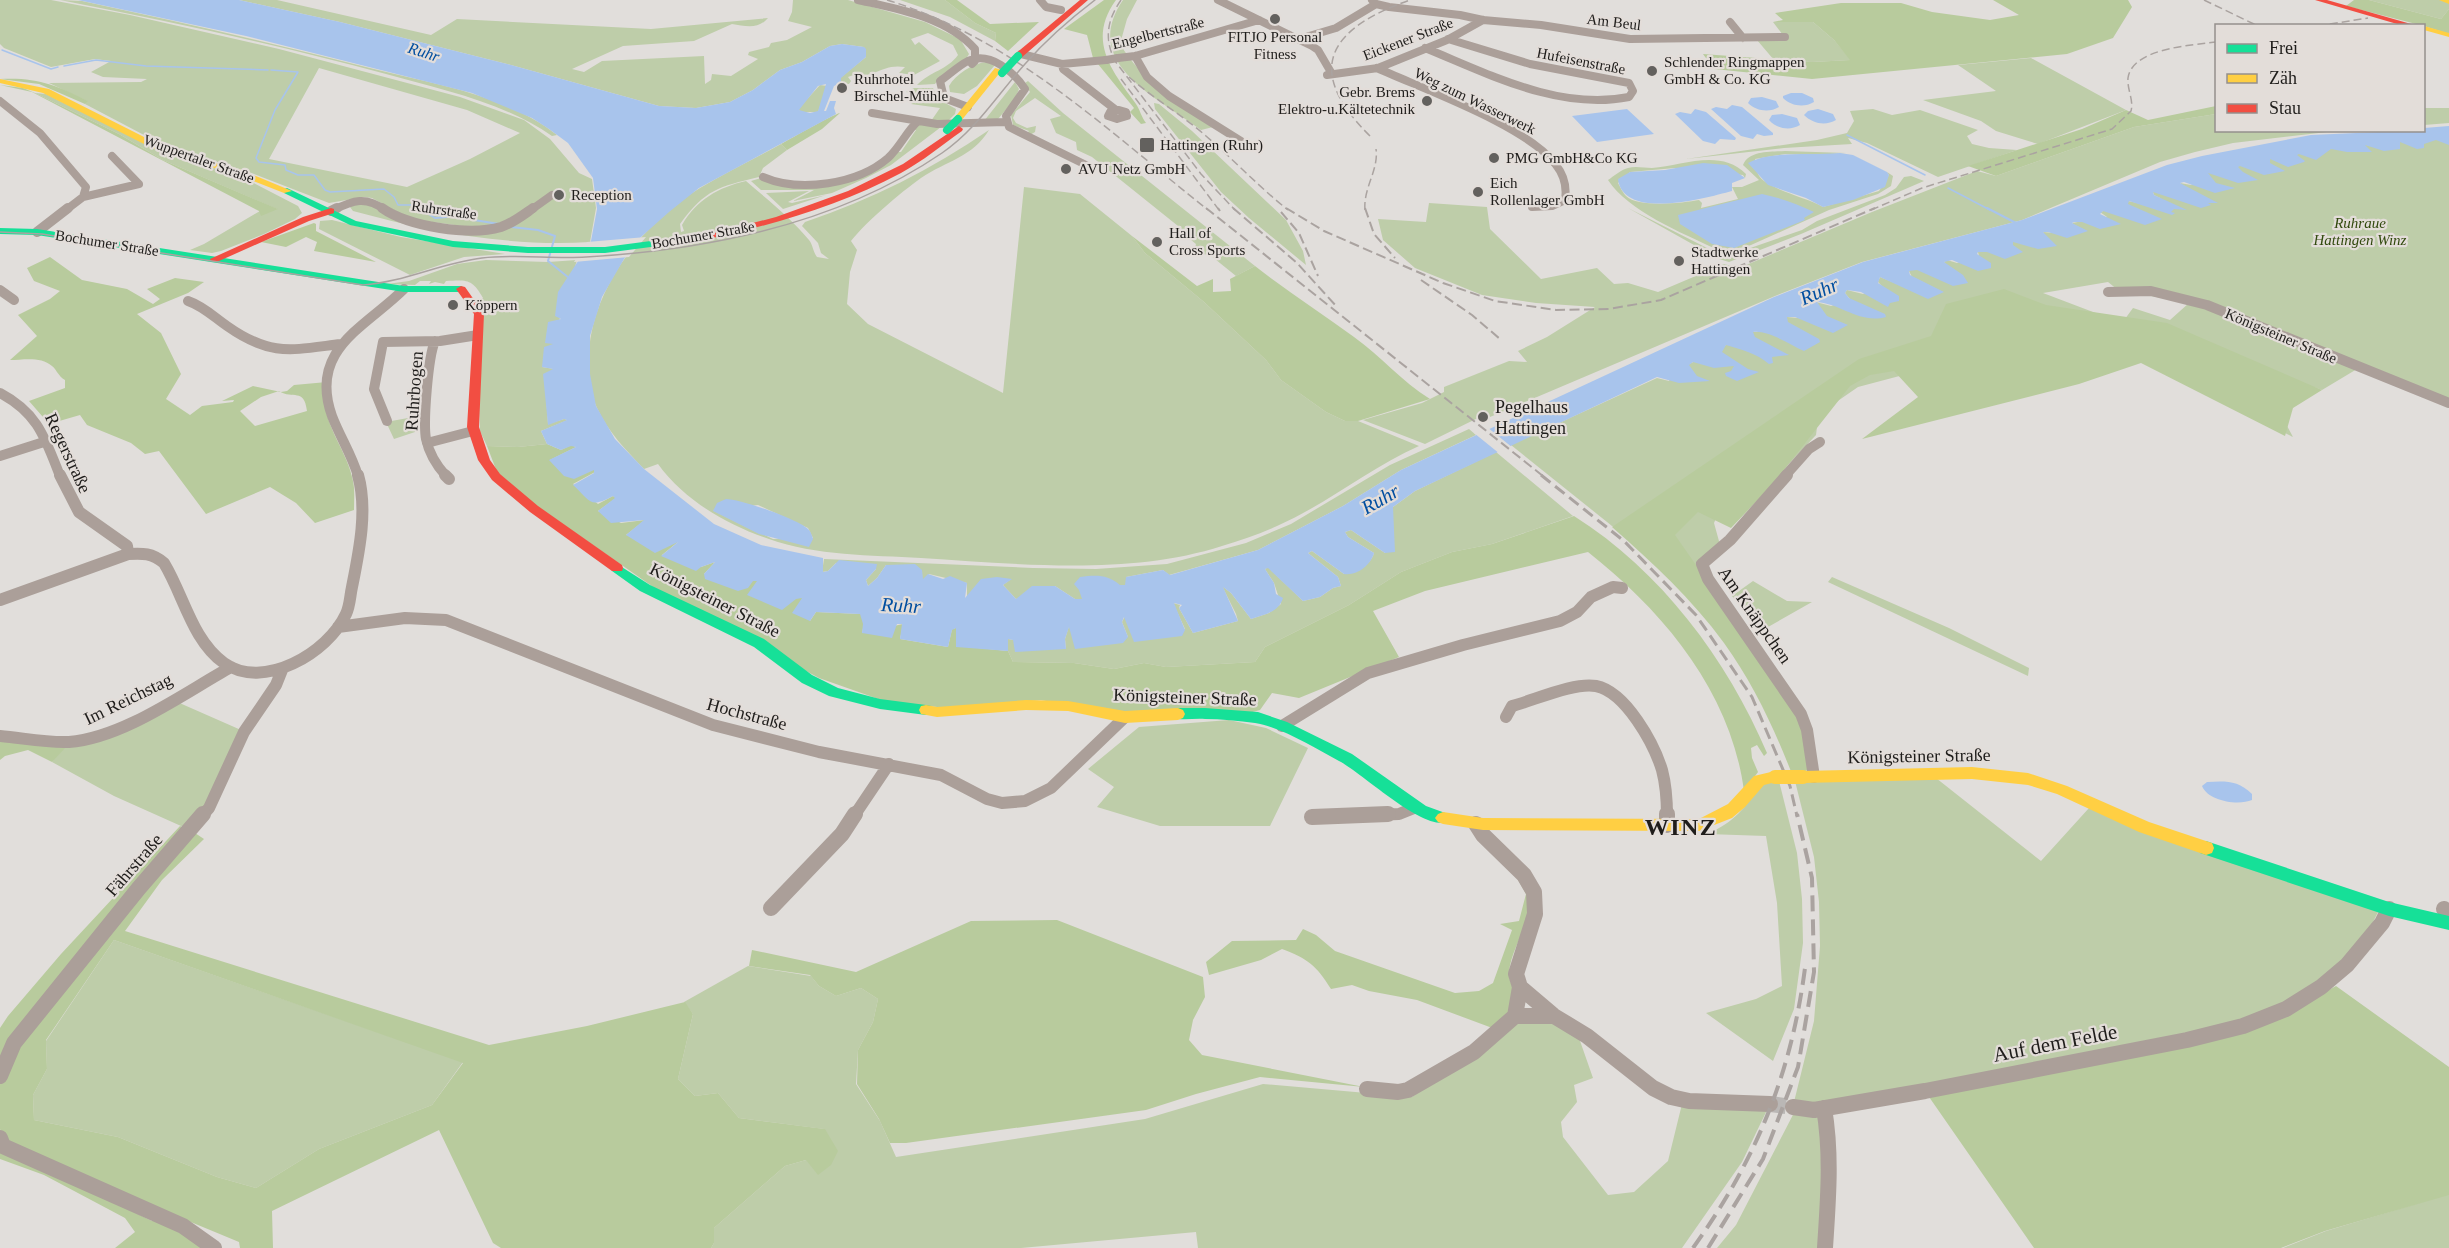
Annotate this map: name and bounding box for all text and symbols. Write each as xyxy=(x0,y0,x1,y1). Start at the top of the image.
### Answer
street label: Am Beul xyxy=(1586,11,1642,33)
marker: FITJO Personal Fitness xyxy=(1268,12,1282,26)
street label: Engelbertstraße xyxy=(1110,14,1206,52)
street label: Eickener Straße xyxy=(1361,14,1456,64)
legend xyxy=(2215,24,2425,132)
place label: FITJO Personal Fitness xyxy=(1228,29,1322,62)
text: Frei xyxy=(2269,38,2298,58)
water label: Ruhr xyxy=(405,39,443,65)
street label: Hufeisenstraße xyxy=(1535,45,1627,78)
place label: Schlender Ringmappen GmbH & Co. KG xyxy=(1664,54,1805,87)
marker: Schlender Ringmappen GmbH & Co. KG xyxy=(1645,64,1659,78)
street label: Weg zum Wasserwerk xyxy=(1412,65,1539,138)
text: Zäh xyxy=(2269,68,2297,88)
place label: Ruhrhotel Birschel-Mühle xyxy=(854,71,948,104)
marker: Ruhrhotel Birschel-Mühle xyxy=(835,81,849,95)
place label: Gebr. Brems Elektro-u.Kältetechnik xyxy=(1278,84,1415,117)
marker: Gebr. Brems Elektro-u.Kältetechnik xyxy=(1420,94,1434,108)
text: Stau xyxy=(2269,98,2301,118)
street label: Wuppertaler Straße xyxy=(142,132,257,187)
marker: Hattingen (Ruhr) xyxy=(1138,136,1156,154)
place label: Hattingen (Ruhr) xyxy=(1160,137,1263,154)
place label: PMG GmbH&Co KG xyxy=(1506,150,1638,166)
marker: PMG GmbH&Co KG xyxy=(1487,151,1501,165)
place label: AVU Netz GmbH xyxy=(1078,161,1185,177)
marker: AVU Netz GmbH xyxy=(1059,162,1073,176)
place label: Eich Rollenlager GmbH xyxy=(1490,175,1605,208)
marker: Eich Rollenlager GmbH xyxy=(1471,185,1485,199)
place label: Reception xyxy=(571,187,632,203)
marker: Reception xyxy=(552,188,566,202)
street label: Ruhrstraße xyxy=(410,197,478,223)
park label: Ruhraue Hattingen Winz xyxy=(2313,215,2407,248)
street label: Bochumer Straße xyxy=(650,218,756,252)
place label: Hall of Cross Sports xyxy=(1169,225,1245,258)
street label: Bochumer Straße xyxy=(54,227,160,259)
marker: Hall of Cross Sports xyxy=(1150,235,1164,249)
place label: Stadtwerke Hattingen xyxy=(1691,244,1759,277)
marker: Stadtwerke Hattingen xyxy=(1672,254,1686,268)
water label: Ruhr xyxy=(1795,273,1842,310)
place label: Köppern xyxy=(465,297,518,313)
marker: Köppern xyxy=(446,298,460,312)
street label: Königsteiner Straße xyxy=(2223,305,2339,367)
street label: Ruhrbogen xyxy=(401,350,427,432)
place label: Pegelhaus Hattingen xyxy=(1495,397,1568,438)
street label: Regerstraße xyxy=(41,410,95,496)
marker: Pegelhaus Hattingen xyxy=(1476,410,1490,424)
water label: Ruhr xyxy=(1356,479,1403,519)
street label: Königsteiner Straße xyxy=(647,559,783,641)
street label: Am Knäppchen xyxy=(1714,563,1796,667)
water label: Ruhr xyxy=(879,593,922,617)
street label: Im Reichstag xyxy=(81,669,175,729)
street label: Königsteiner Straße xyxy=(1113,685,1257,709)
street label: Hochstraße xyxy=(705,694,789,734)
street label: Königsteiner Straße xyxy=(1847,745,1991,767)
district label: WINZ xyxy=(1645,814,1717,840)
street label: Fährstraße xyxy=(102,830,166,900)
street label: Auf dem Felde xyxy=(1991,1019,2119,1067)

